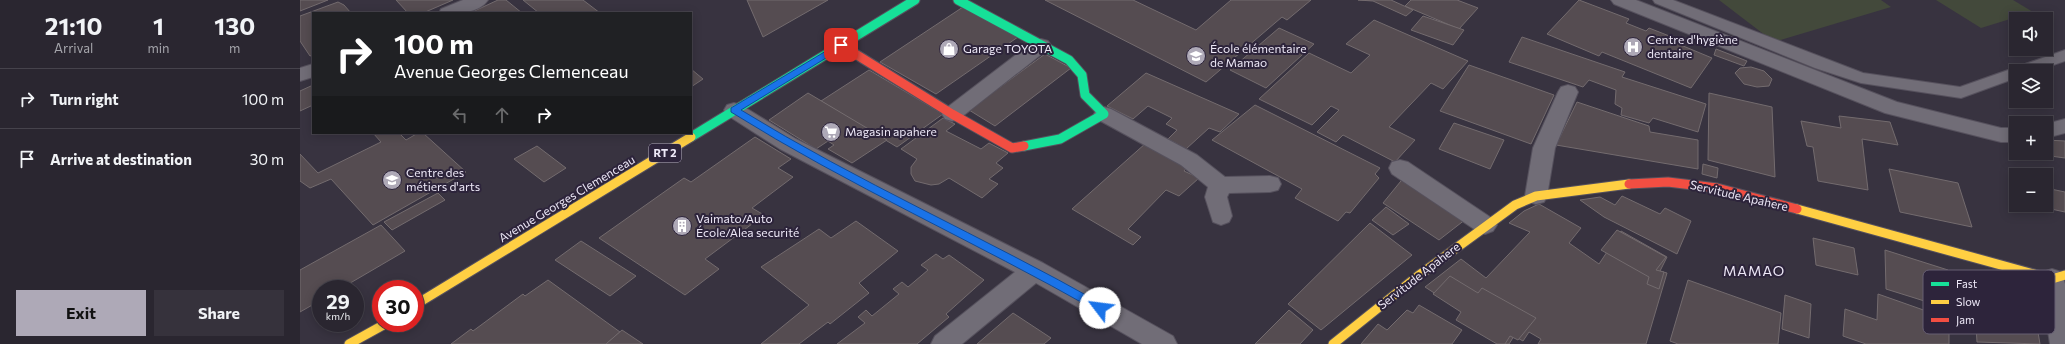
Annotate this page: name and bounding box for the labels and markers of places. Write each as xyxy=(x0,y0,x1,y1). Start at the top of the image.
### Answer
pin xyxy=(824,28,858,62)
place label: Centre d'hygiène dentaire xyxy=(1647,32,1738,60)
hospital icon: Centre d'hygiène dentaire xyxy=(1622,36,1644,58)
shop icon: Garage TOYOTA xyxy=(938,38,960,60)
place label: Garage TOYOTA xyxy=(963,41,1052,55)
place label: École élémentaire de Mamao xyxy=(1210,41,1306,69)
school or university icon: École élémentaire de Mamao xyxy=(1185,45,1207,67)
supermarket icon: Magasin apahere xyxy=(820,121,842,143)
place label: Magasin apahere xyxy=(845,124,937,138)
place label: Centre des métiers d'arts xyxy=(406,165,480,193)
school or university icon: Centre des métiers d'arts xyxy=(381,169,403,191)
place label: Vaimato/Auto École/Alea securité xyxy=(696,211,799,239)
building icon: Vaimato/Auto École/Alea securité xyxy=(671,215,693,237)

